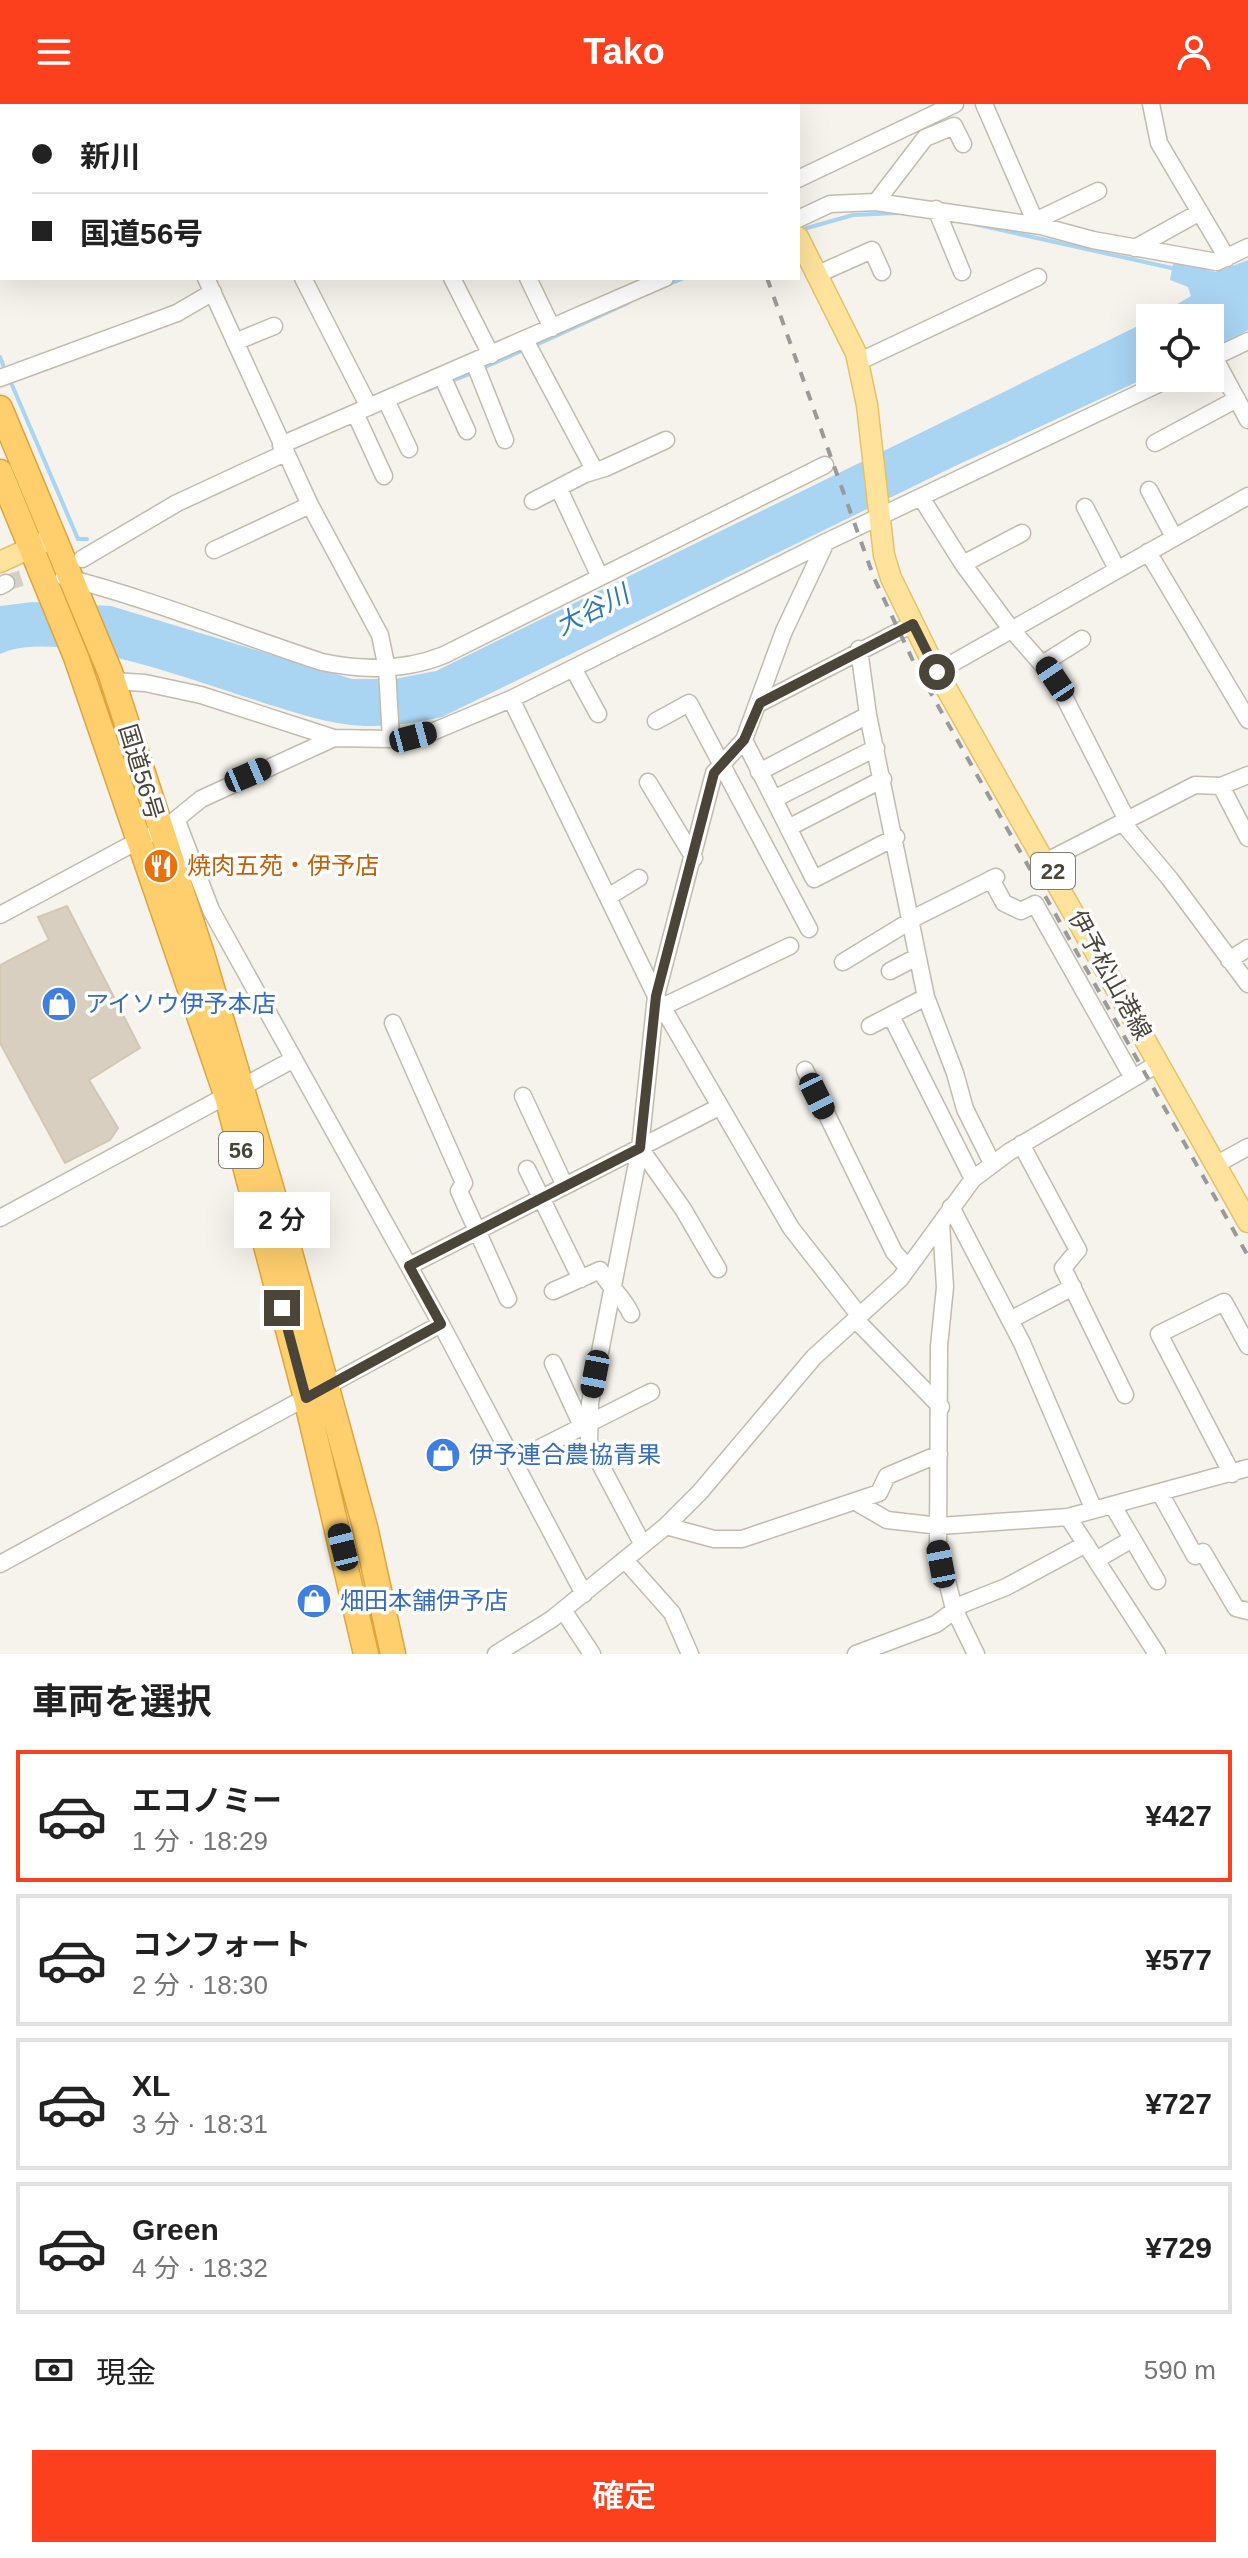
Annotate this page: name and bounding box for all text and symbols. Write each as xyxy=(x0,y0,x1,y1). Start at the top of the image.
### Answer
icon: menu xyxy=(32,30,76,74)
icon: person xyxy=(1172,30,1216,74)
text: Tako xyxy=(583,31,665,72)
text: 新川 xyxy=(80,140,140,173)
text: 国道56号 xyxy=(80,217,203,250)
map controls xyxy=(1136,304,1224,392)
button: locate xyxy=(1136,304,1224,392)
water label: 大谷川 xyxy=(550,578,636,641)
car xyxy=(1032,652,1078,706)
route start xyxy=(919,654,955,690)
car xyxy=(387,719,439,755)
street label: 国道56号 xyxy=(114,721,169,823)
car xyxy=(221,755,275,795)
restaurant icon: 焼肉五苑・伊予店 xyxy=(142,847,180,885)
place label: 焼肉五苑・伊予店 xyxy=(187,852,379,879)
road number: 22 xyxy=(1031,853,1075,889)
street label: 伊予松山港線 xyxy=(1064,905,1157,1044)
shop icon: アイソウ伊予本店 xyxy=(40,985,78,1023)
place label: アイソウ伊予本店 xyxy=(85,990,276,1017)
car xyxy=(796,1069,838,1123)
road number: 56 xyxy=(219,1132,263,1168)
callout: 2 分 xyxy=(234,1192,330,1248)
text: 2 分 xyxy=(258,1205,306,1235)
route end xyxy=(264,1290,300,1326)
car xyxy=(579,1348,611,1400)
shop icon: 伊予連合農協青果 xyxy=(424,1436,462,1474)
place label: 伊予連合農協青果 xyxy=(469,1441,661,1468)
car xyxy=(326,1521,360,1573)
car xyxy=(925,1538,957,1590)
shop icon: 畑田本舗伊予店 xyxy=(295,1582,333,1620)
place label: 畑田本舗伊予店 xyxy=(340,1587,508,1614)
text: 車両を選択 xyxy=(32,1681,212,1722)
icon: car xyxy=(36,1780,108,1852)
text: エコノミー xyxy=(132,1784,282,1817)
text: ¥427 xyxy=(1145,1799,1212,1832)
text: 1 分 · 18:29 xyxy=(132,1826,268,1856)
icon: car xyxy=(36,1924,108,1996)
text: コンフォート xyxy=(132,1928,311,1961)
text: ¥577 xyxy=(1145,1943,1212,1976)
text: 2 分 · 18:30 xyxy=(132,1970,268,2000)
icon: car xyxy=(36,2068,108,2140)
text: XL xyxy=(132,2069,170,2102)
text: ¥727 xyxy=(1145,2087,1212,2120)
text: 3 分 · 18:31 xyxy=(132,2109,268,2139)
icon: car xyxy=(36,2212,108,2284)
text: Green xyxy=(132,2213,219,2246)
text: ¥729 xyxy=(1145,2231,1212,2264)
text: 4 分 · 18:32 xyxy=(132,2253,268,2283)
icon: cash xyxy=(32,2348,76,2392)
text: 590 m xyxy=(1144,2355,1216,2385)
text: 現金 xyxy=(96,2356,156,2389)
button: 確定 xyxy=(32,2450,1216,2542)

